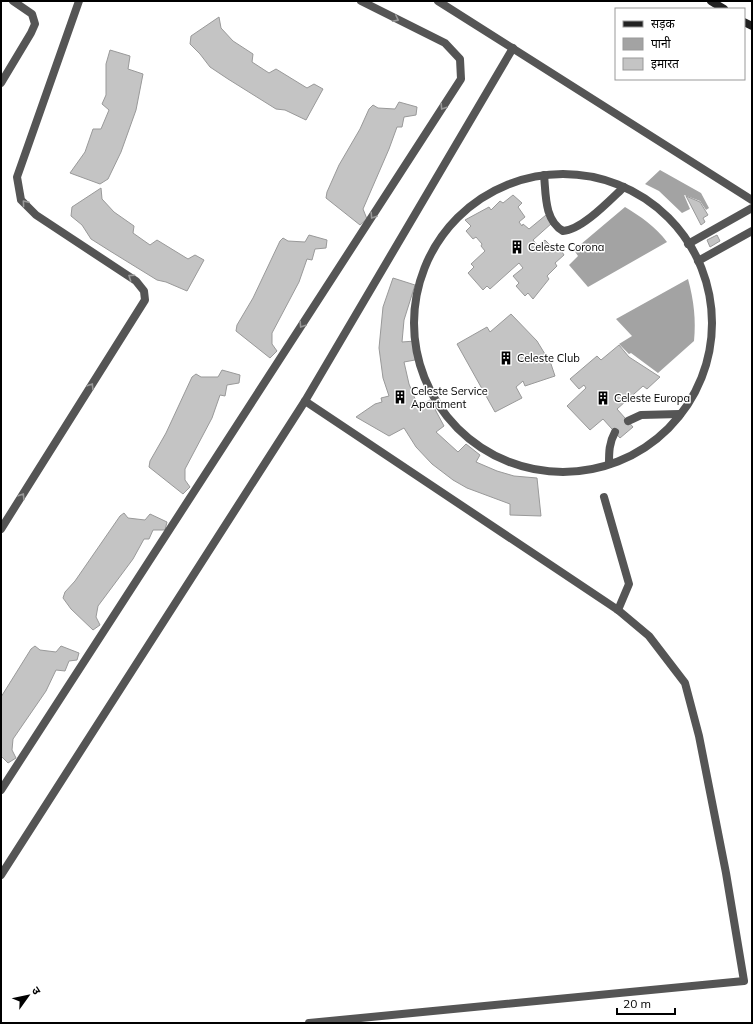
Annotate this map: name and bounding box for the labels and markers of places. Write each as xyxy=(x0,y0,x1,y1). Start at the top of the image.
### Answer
building icon: Celeste Corona xyxy=(509,239,525,255)
place label: Celeste Corona xyxy=(528,240,604,254)
building icon: Celeste Club xyxy=(498,350,514,366)
place label: Celeste Club xyxy=(517,351,580,365)
place label: Celeste Service Apartment xyxy=(411,384,488,411)
building icon: Celeste Service Apartment xyxy=(392,389,408,405)
building icon: Celeste Europa xyxy=(595,390,611,406)
place label: Celeste Europa xyxy=(614,391,690,405)

